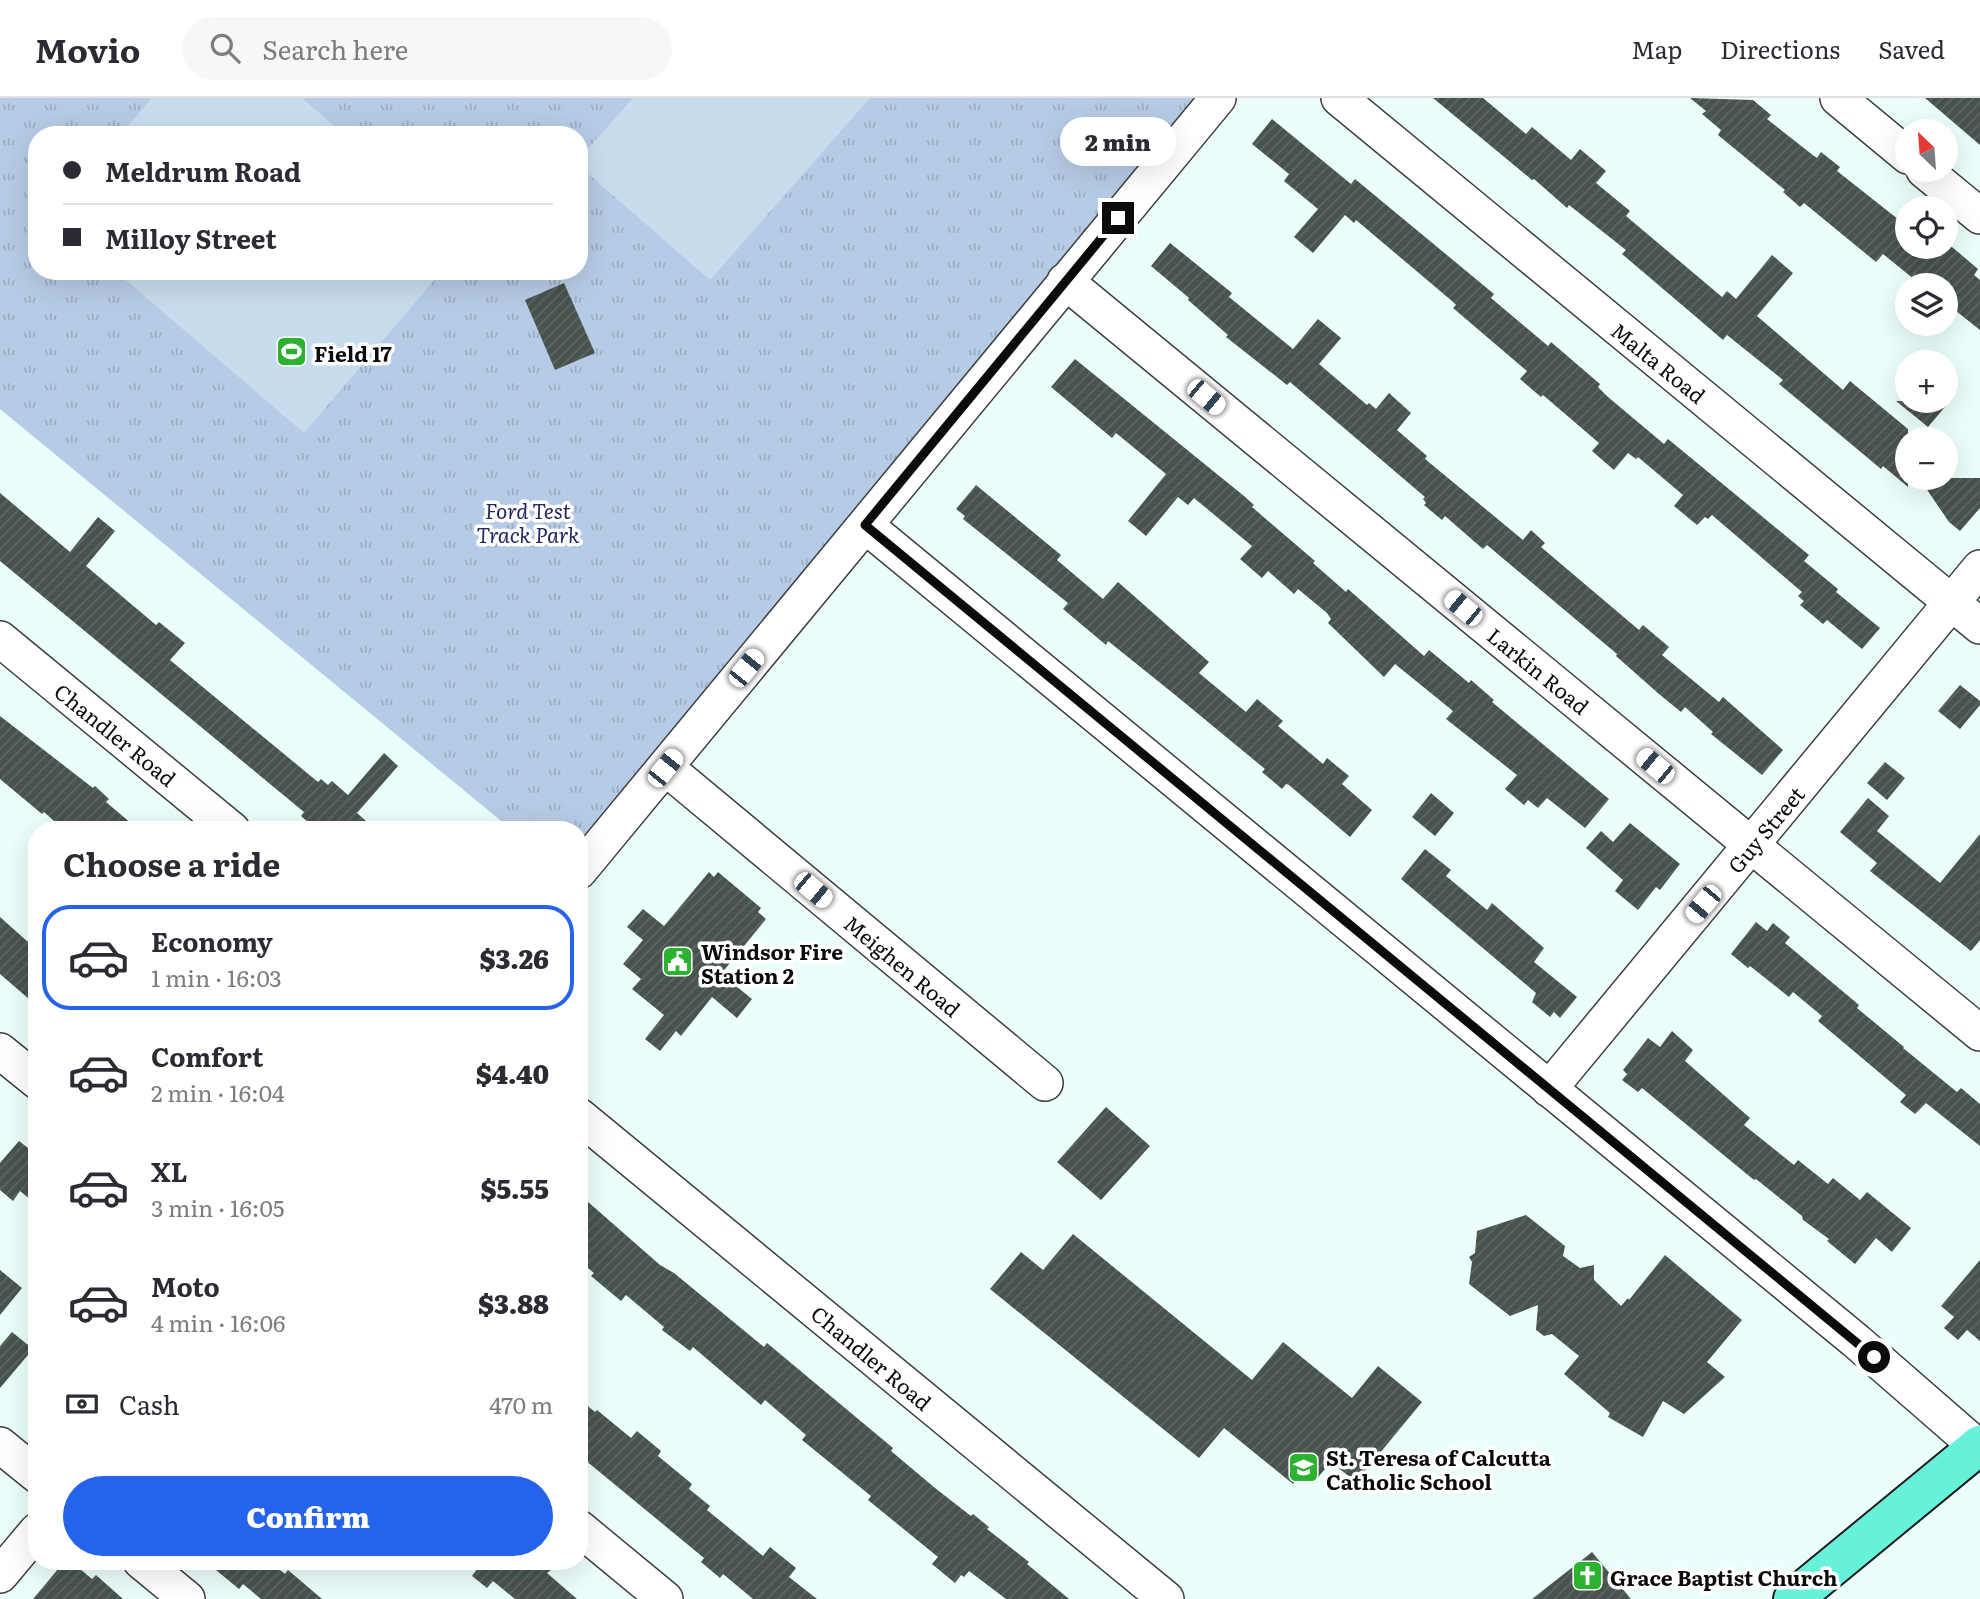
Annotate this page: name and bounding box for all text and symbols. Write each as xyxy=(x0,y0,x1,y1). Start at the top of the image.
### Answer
search box xyxy=(182,17,672,80)
text: Movio xyxy=(35,24,140,73)
icon: search xyxy=(206,29,244,67)
text: Search here xyxy=(262,29,408,68)
text: Map xyxy=(1631,31,1682,66)
text: Directions xyxy=(1720,31,1840,66)
text: Saved xyxy=(1878,31,1945,66)
callout: 2 min xyxy=(1060,116,1176,166)
north arrow xyxy=(1895,119,1958,182)
map controls xyxy=(1895,119,1958,490)
text: 2 min xyxy=(1085,124,1151,158)
text: Meldrum Road xyxy=(105,151,301,190)
button: locate xyxy=(1895,196,1958,259)
route end xyxy=(1102,202,1134,234)
text: Milloy Street xyxy=(105,218,277,257)
button: layers xyxy=(1895,273,1958,336)
street label: Malta Road xyxy=(1605,314,1713,410)
sports icon: Field 17 xyxy=(274,335,308,369)
place label: Field 17 xyxy=(314,337,392,368)
button: + xyxy=(1895,350,1958,413)
car xyxy=(1184,375,1229,419)
button: − xyxy=(1895,427,1958,490)
park label: Ford Test Track Park xyxy=(477,494,580,549)
car xyxy=(1441,586,1486,630)
street label: Larkin Road xyxy=(1482,619,1597,721)
car xyxy=(725,645,768,691)
street label: Chandler Road xyxy=(48,675,184,793)
car xyxy=(1633,744,1678,788)
car xyxy=(644,745,687,791)
street label: Guy Street xyxy=(1719,778,1811,879)
text: Choose a ride xyxy=(63,839,280,887)
car xyxy=(791,868,836,912)
car xyxy=(1682,881,1725,927)
street label: Meighen Road xyxy=(838,907,968,1023)
text: Economy xyxy=(151,921,273,960)
icon: car xyxy=(67,926,130,989)
place label: Windsor Fire Station 2 xyxy=(701,935,843,990)
text: $3.26 xyxy=(479,938,549,977)
public building icon: Windsor Fire Station 2 xyxy=(661,945,695,979)
text: 1 min · 16:03 xyxy=(151,960,282,994)
text: Comfort xyxy=(151,1036,263,1075)
icon: car xyxy=(67,1041,130,1104)
text: $4.40 xyxy=(476,1053,549,1092)
text: 2 min · 16:04 xyxy=(151,1075,285,1109)
text: XL xyxy=(151,1151,188,1190)
icon: car xyxy=(67,1156,130,1219)
text: $5.55 xyxy=(480,1168,549,1207)
text: 3 min · 16:05 xyxy=(151,1190,284,1224)
text: Moto xyxy=(151,1266,220,1305)
icon: car xyxy=(67,1271,130,1334)
text: $3.88 xyxy=(478,1283,549,1322)
street label: Chandler Road xyxy=(805,1297,939,1417)
text: 4 min · 16:06 xyxy=(151,1305,285,1339)
route start xyxy=(1858,1341,1890,1373)
text: Cash xyxy=(119,1384,180,1423)
icon: cash xyxy=(63,1385,101,1423)
text: 470 m xyxy=(489,1387,553,1421)
place label: St. Teresa of Calcutta Catholic School xyxy=(1326,1441,1552,1496)
school or university icon: St. Teresa of Calcutta Catholic School xyxy=(1286,1451,1320,1485)
button: Confirm xyxy=(63,1476,553,1556)
church icon: Grace Baptist Church xyxy=(1570,1559,1604,1593)
place label: Grace Baptist Church xyxy=(1610,1561,1838,1592)

